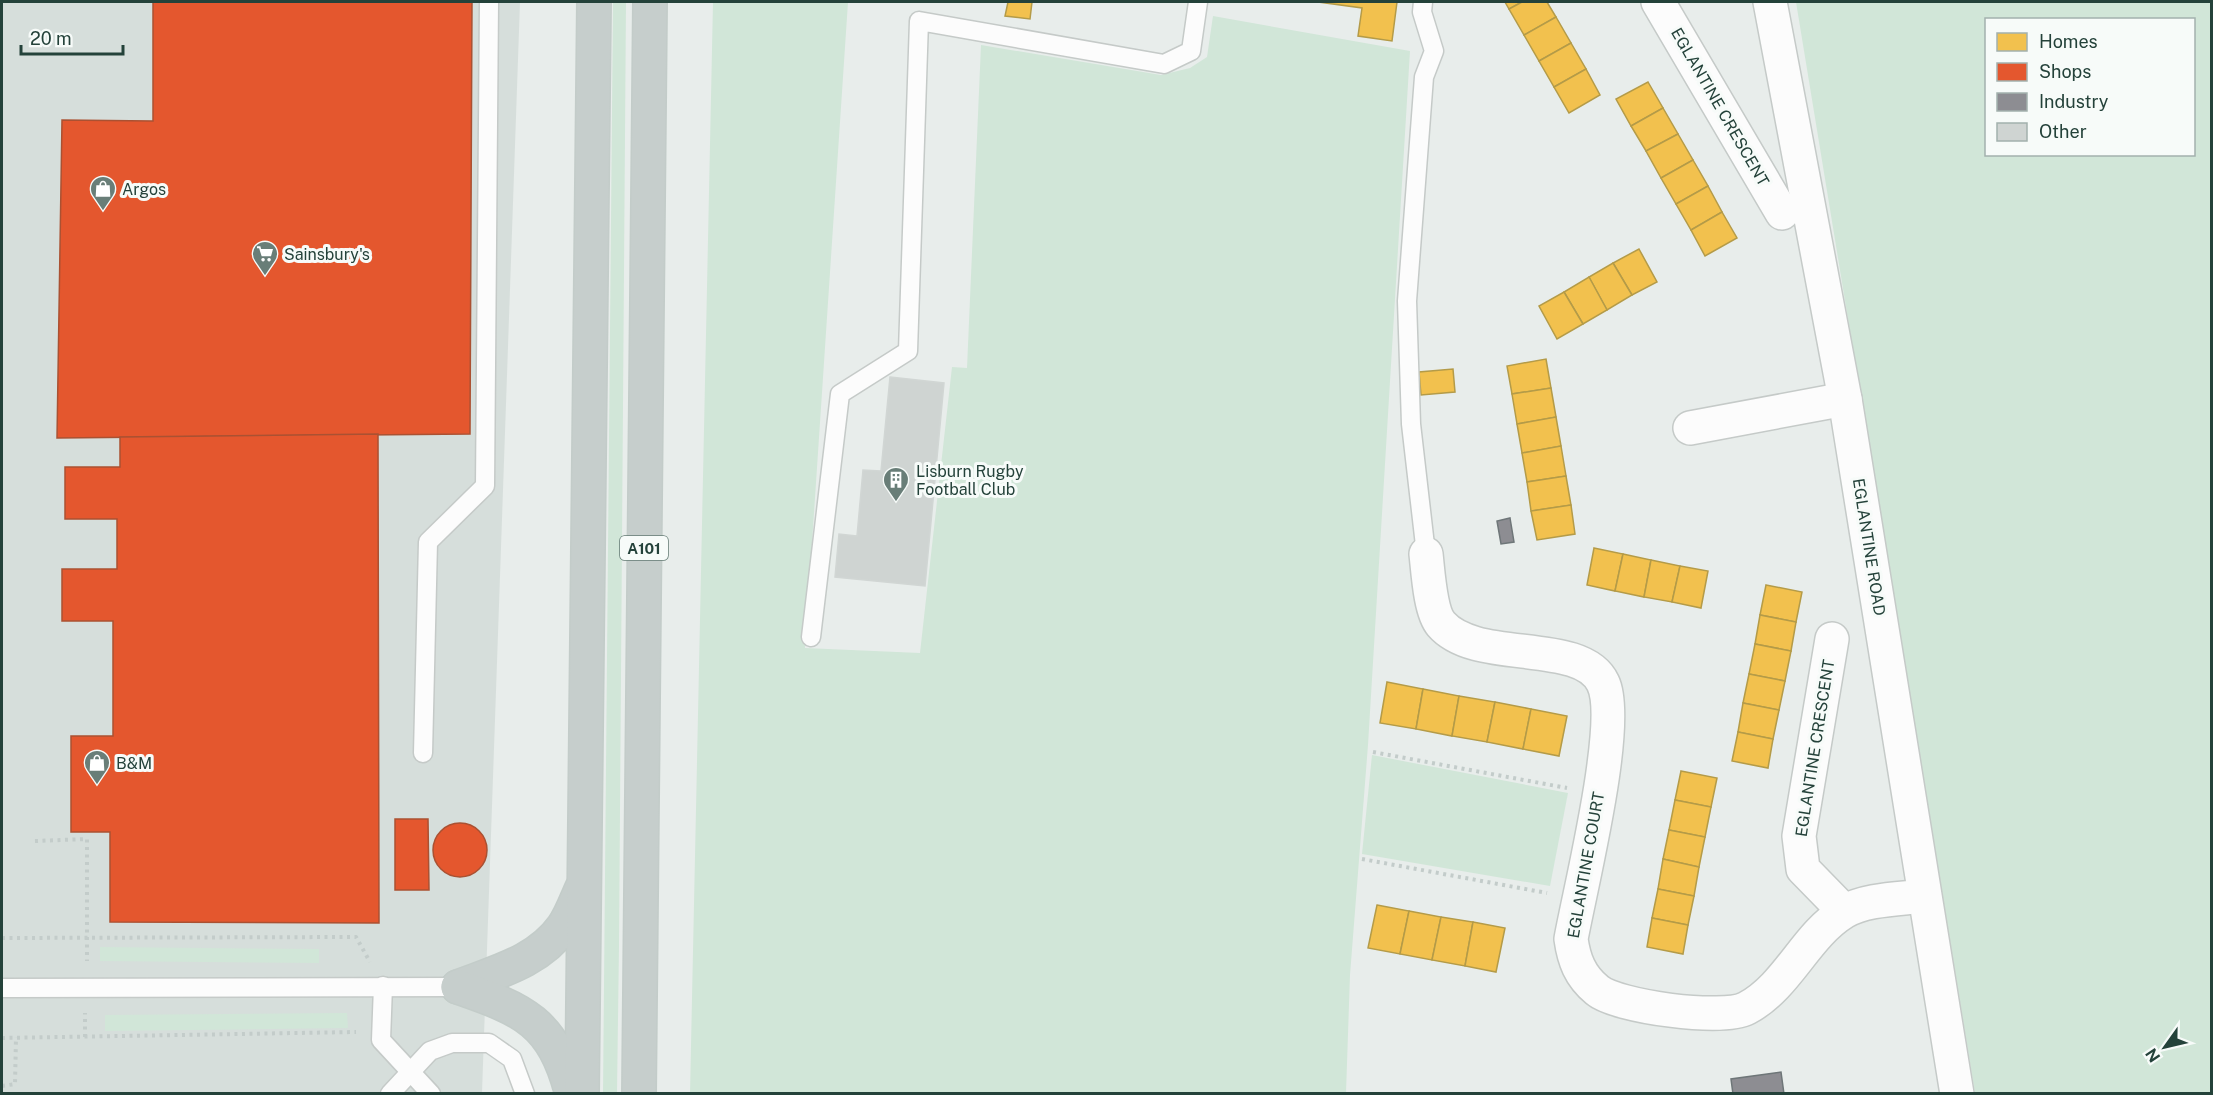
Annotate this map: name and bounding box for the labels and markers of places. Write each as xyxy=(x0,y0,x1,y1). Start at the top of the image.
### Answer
shop icon: Argos xyxy=(88,174,118,212)
place label: Argos xyxy=(122,180,166,199)
supermarket icon: Sainsbury's xyxy=(250,239,280,277)
place label: Sainsbury's xyxy=(284,245,370,264)
place label: Lisburn Rugby Football Club xyxy=(916,462,1024,499)
building icon: Lisburn Rugby Football Club xyxy=(881,465,911,503)
shop icon: B&M xyxy=(82,748,112,786)
place label: B&M xyxy=(116,754,152,773)

